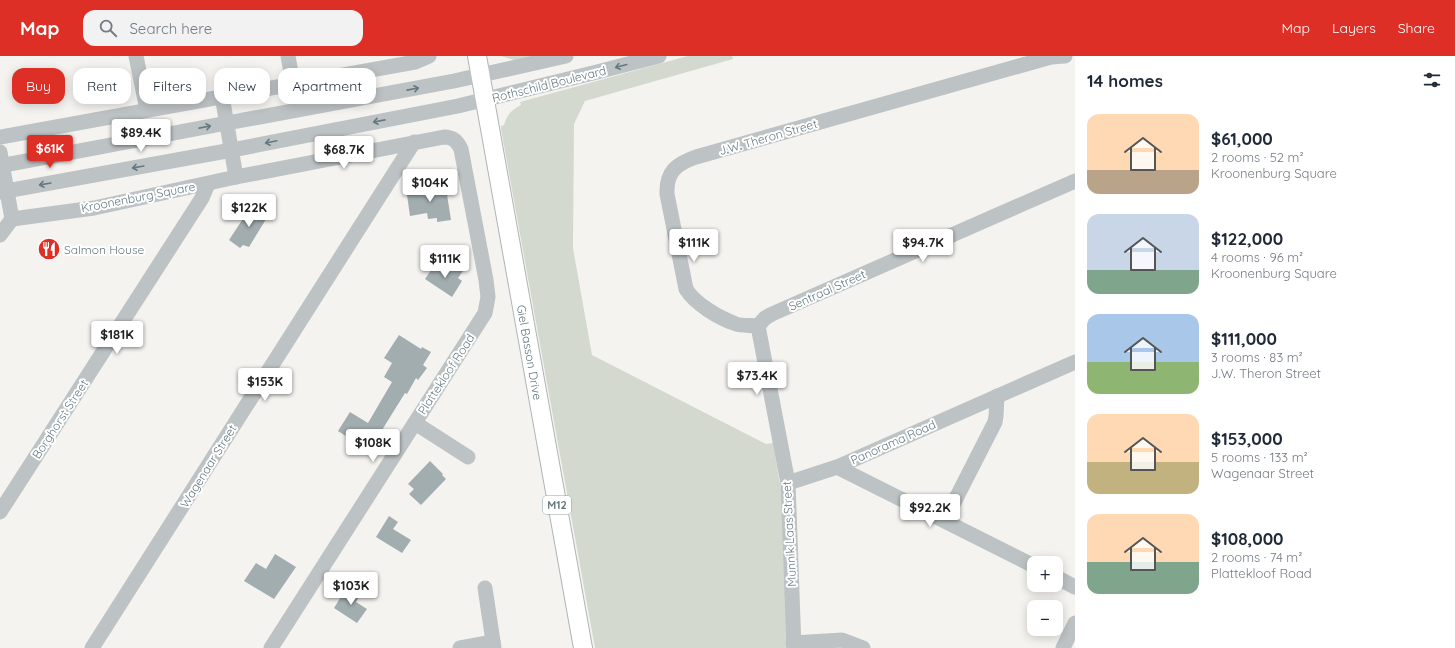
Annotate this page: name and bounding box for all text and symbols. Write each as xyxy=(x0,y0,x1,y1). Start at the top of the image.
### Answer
search box xyxy=(83,10,363,46)
text: Map xyxy=(20,16,59,40)
icon: search xyxy=(97,17,119,39)
text: Search here xyxy=(129,19,212,38)
text: Map xyxy=(1281,19,1310,37)
text: Layers xyxy=(1332,19,1376,37)
text: Share xyxy=(1398,19,1435,37)
street label: Rothschild Boulevard xyxy=(490,63,608,105)
one-way arrow xyxy=(615,63,628,70)
chip: Buy xyxy=(12,68,65,104)
chip: Rent xyxy=(73,68,131,104)
chip: Filters xyxy=(139,68,206,104)
chip: New xyxy=(214,68,270,104)
chip: Apartment xyxy=(278,68,376,104)
icon: filters xyxy=(1421,69,1443,91)
text: 14 homes xyxy=(1087,70,1163,91)
one-way arrow xyxy=(406,85,419,93)
street label: J.W. Theron Street xyxy=(717,116,819,158)
one-way arrow xyxy=(373,117,386,125)
pin: $89.4K xyxy=(108,119,174,153)
one-way arrow xyxy=(198,123,211,131)
text: $89.4K xyxy=(121,124,161,140)
text: $61,000 xyxy=(1211,128,1273,149)
icon: home xyxy=(1119,130,1167,178)
pin: $61K xyxy=(26,135,74,169)
pin: $68.7K xyxy=(311,136,377,170)
one-way arrow xyxy=(265,138,278,146)
text: $61K xyxy=(36,140,64,156)
text: $68.7K xyxy=(324,141,364,157)
text: 2 rooms · 52 m² xyxy=(1211,149,1304,165)
one-way arrow xyxy=(132,163,145,171)
text: Kroonenburg Square xyxy=(1211,165,1337,181)
pin: $104K xyxy=(402,169,458,203)
text: $104K xyxy=(412,174,448,190)
street label: Kroonenburg Square xyxy=(80,179,197,215)
one-way arrow xyxy=(39,180,52,188)
pin: $122K xyxy=(221,194,277,228)
text: $122K xyxy=(231,199,267,215)
text: $122,000 xyxy=(1211,228,1283,249)
pin: $111K xyxy=(666,229,722,263)
pin: $94.7K xyxy=(890,229,956,263)
icon: home xyxy=(1119,230,1167,278)
text: $111K xyxy=(678,234,710,250)
text: $94.7K xyxy=(902,234,944,250)
restaurant icon: Salmon House xyxy=(36,236,62,262)
place label: Salmon House xyxy=(64,242,145,257)
pin: $111K xyxy=(417,245,473,279)
text: 4 rooms · 96 m² xyxy=(1211,249,1303,265)
text: $111K xyxy=(429,250,461,266)
text: Kroonenburg Square xyxy=(1211,265,1337,281)
street label: Sentraal Street xyxy=(786,266,868,314)
street label: Giel Basson Drive xyxy=(514,303,546,401)
pin: $181K xyxy=(89,321,145,355)
text: $181K xyxy=(100,326,134,342)
text: $111,000 xyxy=(1211,328,1277,349)
icon: home xyxy=(1119,330,1167,378)
street label: Plattekloof Road xyxy=(414,331,478,417)
text: 3 rooms · 83 m² xyxy=(1211,349,1303,365)
pin: $73.4K xyxy=(724,362,790,396)
text: J.W. Theron Street xyxy=(1211,365,1321,381)
text: $73.4K xyxy=(737,367,777,383)
pin: $153K xyxy=(237,368,293,402)
text: $153K xyxy=(247,373,283,389)
street label: Borghorst Street xyxy=(29,377,91,461)
street label: Panorama Road xyxy=(848,417,938,467)
street label: Wagenaar Street xyxy=(176,422,240,510)
text: $153,000 xyxy=(1211,428,1283,449)
pin: $108K xyxy=(345,429,401,463)
icon: home xyxy=(1119,430,1167,478)
text: $108K xyxy=(355,434,391,450)
text: 5 rooms · 133 m² xyxy=(1211,449,1308,465)
text: Wagenaar Street xyxy=(1211,465,1314,481)
street label: Munnik Laas Street xyxy=(779,481,799,587)
pin: $92.2K xyxy=(897,494,963,528)
road number: M12 xyxy=(543,496,571,514)
text: $92.2K xyxy=(909,499,951,515)
text: $108,000 xyxy=(1211,528,1284,549)
icon: home xyxy=(1119,530,1167,578)
text: 2 rooms · 74 m² xyxy=(1211,549,1302,565)
map controls xyxy=(1027,556,1063,636)
button: + xyxy=(1027,556,1063,592)
text: Plattekloof Road xyxy=(1211,565,1312,581)
pin: $103K xyxy=(323,572,379,606)
text: $103K xyxy=(333,577,369,593)
button: − xyxy=(1027,600,1063,636)

